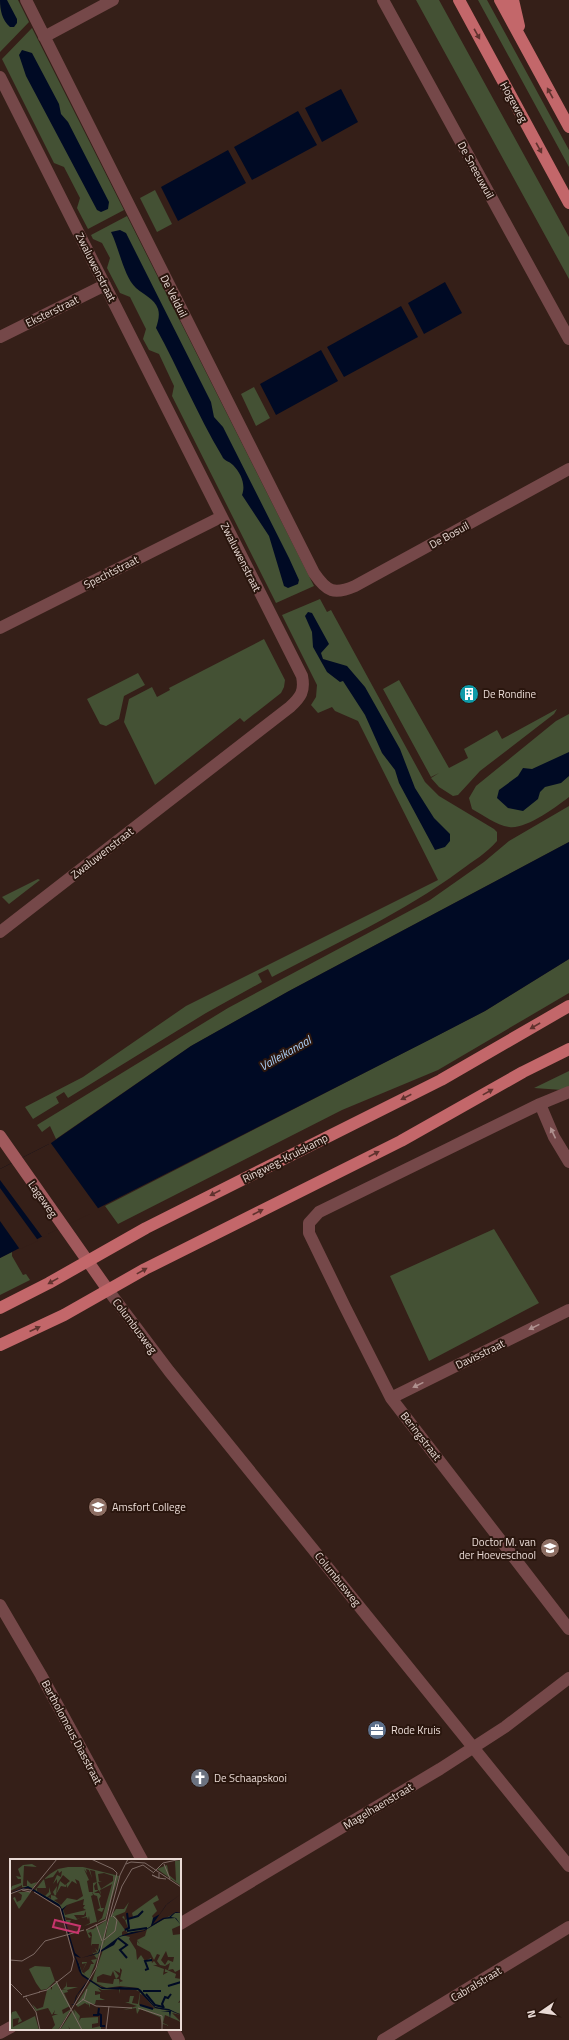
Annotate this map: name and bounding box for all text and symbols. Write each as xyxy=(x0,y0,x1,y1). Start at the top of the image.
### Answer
one-way arrow xyxy=(474,28,481,40)
street label: Hogeweg xyxy=(496,79,532,125)
one-way arrow xyxy=(547,87,554,98)
street label: De Sneeuwuil xyxy=(454,139,498,201)
one-way arrow xyxy=(536,143,543,154)
street label: Zwaluwenstraat xyxy=(72,230,120,304)
street label: De Velduil xyxy=(156,272,192,320)
street label: Eksterstraat xyxy=(23,291,81,331)
street label: De Bosuil xyxy=(426,517,472,553)
street label: Zwaluwenstraat xyxy=(217,520,265,594)
street label: Spechtstraat xyxy=(81,551,141,593)
building icon: De Rondine xyxy=(458,683,480,705)
place label: De Rondine xyxy=(483,686,537,702)
street label: Zwaluwenstraat xyxy=(67,823,137,883)
one-way arrow xyxy=(529,1023,541,1030)
water label: Valleikanaal xyxy=(256,1030,316,1076)
one-way arrow xyxy=(482,1088,494,1095)
one-way arrow xyxy=(400,1094,412,1101)
one-way arrow xyxy=(550,1128,556,1139)
street label: Ringweg-Kruiskamp xyxy=(239,1129,331,1186)
one-way arrow xyxy=(369,1151,380,1157)
street label: Lageweg xyxy=(25,1177,62,1221)
one-way arrow xyxy=(209,1190,221,1196)
one-way arrow xyxy=(252,1209,264,1215)
one-way arrow xyxy=(136,1267,148,1274)
one-way arrow xyxy=(47,1277,59,1284)
street label: Columbusweg xyxy=(109,1295,161,1357)
one-way arrow xyxy=(528,1324,540,1331)
one-way arrow xyxy=(30,1326,41,1332)
street label: Davisstraat xyxy=(453,1335,507,1373)
one-way arrow xyxy=(412,1382,423,1388)
street label: Beringstraat xyxy=(397,1408,445,1464)
school or university icon: Amsfort College xyxy=(87,1496,109,1518)
place label: Amsfort College xyxy=(112,1499,186,1515)
place label: Doctor M. van der Hoeveschool xyxy=(459,1534,536,1563)
school or university icon: Doctor M. van der Hoeveschool xyxy=(539,1537,561,1559)
street label: Columbusweg xyxy=(311,1549,365,1610)
street label: Bartholomeus Diasstraat xyxy=(38,1677,106,1787)
office icon: Rode Kruis xyxy=(366,1719,388,1741)
place label: Rode Kruis xyxy=(391,1722,441,1738)
church icon: De Schaapskooi xyxy=(189,1767,211,1789)
place label: De Schaapskooi xyxy=(214,1770,287,1786)
street label: Magelhaenstraat xyxy=(340,1779,416,1833)
inset map xyxy=(10,1859,181,2030)
street label: Cabralstraat xyxy=(448,1962,505,2005)
north arrow xyxy=(521,1992,561,2032)
text: N xyxy=(523,2009,540,2020)

